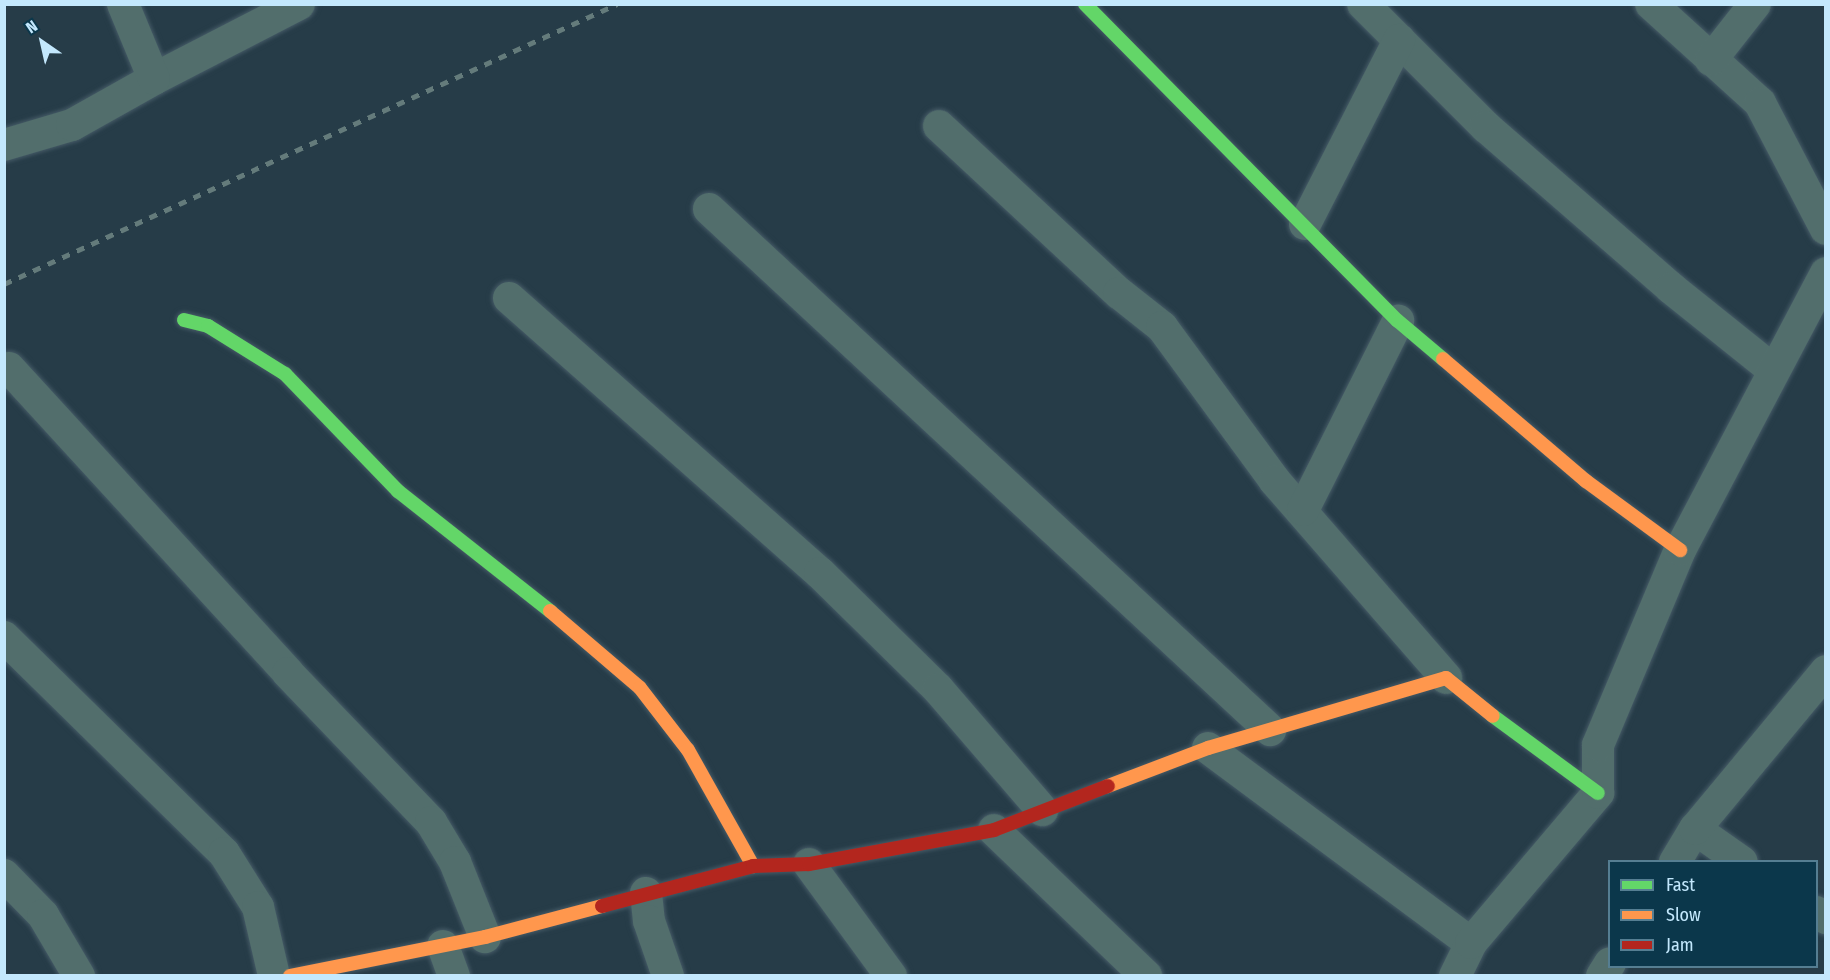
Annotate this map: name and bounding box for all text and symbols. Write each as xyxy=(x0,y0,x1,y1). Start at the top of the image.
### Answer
north arrow xyxy=(12,12,72,72)
text: N xyxy=(22,16,41,37)
legend xyxy=(1608,860,1818,968)
text: Fast xyxy=(1666,874,1695,896)
text: Slow xyxy=(1666,904,1701,926)
text: Jam xyxy=(1666,934,1694,956)

